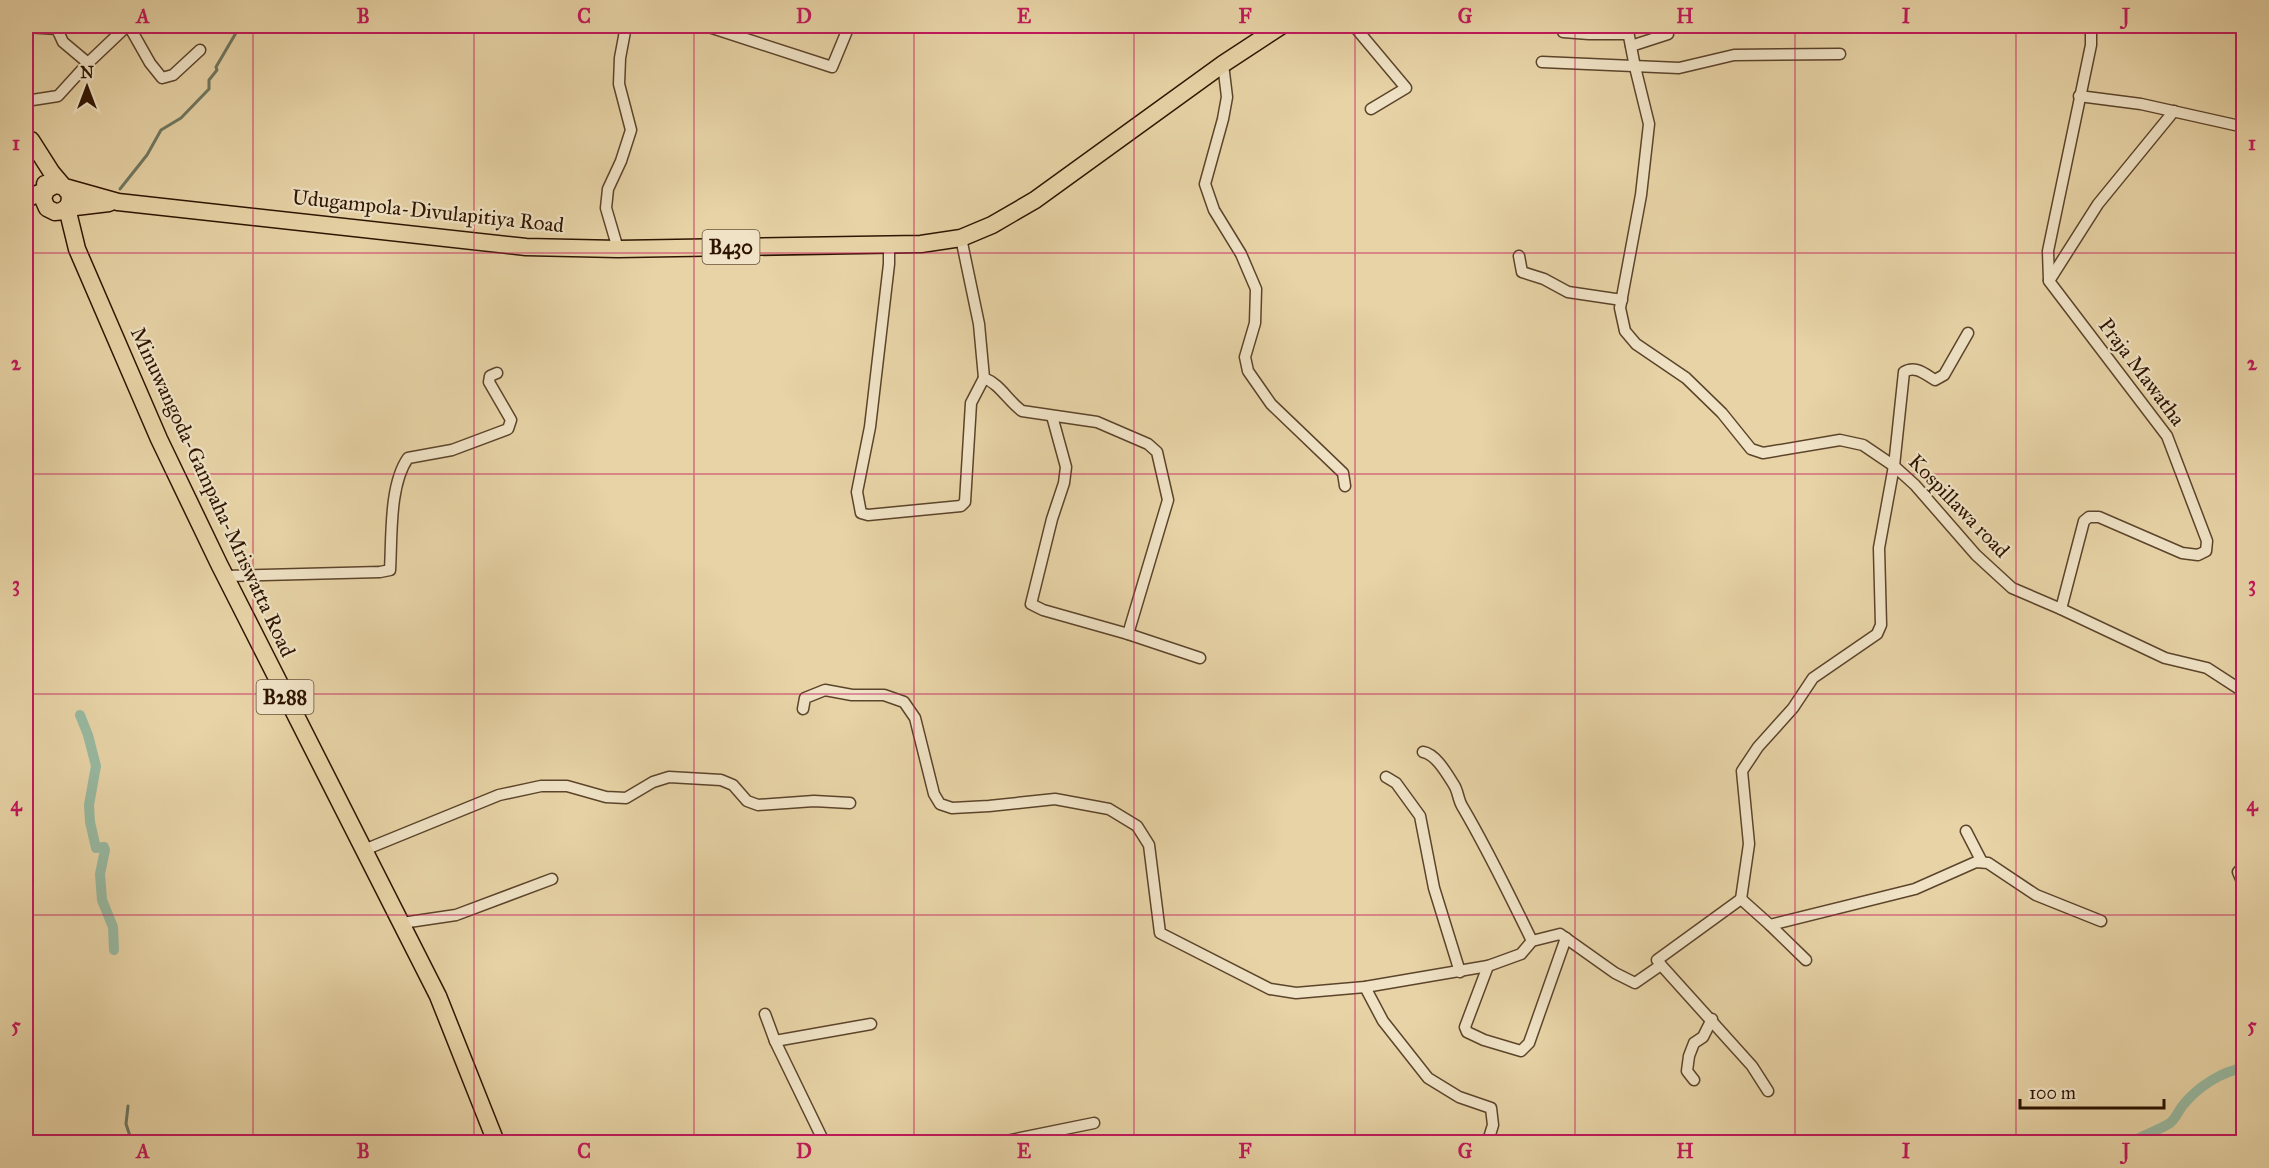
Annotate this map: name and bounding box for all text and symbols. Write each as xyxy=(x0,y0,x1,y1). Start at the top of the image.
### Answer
text: A xyxy=(134,4,150,28)
text: B xyxy=(356,4,370,28)
text: C xyxy=(577,4,591,28)
text: D xyxy=(796,4,812,28)
text: E xyxy=(1017,4,1032,28)
text: F xyxy=(1238,4,1252,28)
text: G xyxy=(1458,4,1473,28)
text: H xyxy=(1676,4,1694,28)
text: I xyxy=(1902,4,1911,28)
text: J xyxy=(2119,4,2131,30)
north arrow xyxy=(57,57,117,117)
text: N xyxy=(80,63,94,82)
text: 1 xyxy=(12,131,20,155)
text: 1 xyxy=(2248,131,2256,155)
street label: Udugampola-Divulapitiya Road xyxy=(291,184,566,238)
road number: B430 xyxy=(702,230,760,264)
street label: Praja Mawatha xyxy=(2093,313,2191,431)
street label: Minuwangoda-Gampaha-Mriswatta Road xyxy=(125,323,301,662)
text: 2 xyxy=(11,351,22,375)
text: 2 xyxy=(2247,351,2258,375)
street label: Kospillawa road xyxy=(1903,449,2015,564)
text: 3 xyxy=(12,572,20,597)
text: 3 xyxy=(2248,572,2256,597)
road number: B288 xyxy=(256,680,314,714)
text: 4 xyxy=(10,792,22,817)
text: 4 xyxy=(2246,792,2258,817)
text: 5 xyxy=(11,1013,21,1037)
text: 5 xyxy=(2247,1013,2257,1037)
scale bar xyxy=(2020,1072,2164,1110)
text: 100 m xyxy=(2029,1082,2076,1104)
text: A xyxy=(134,1139,150,1163)
text: B xyxy=(356,1139,370,1163)
text: C xyxy=(577,1139,591,1163)
text: D xyxy=(796,1139,812,1163)
text: E xyxy=(1017,1139,1032,1163)
text: F xyxy=(1238,1139,1252,1163)
text: G xyxy=(1458,1139,1473,1163)
text: H xyxy=(1676,1139,1694,1163)
text: I xyxy=(1902,1139,1911,1163)
text: J xyxy=(2119,1139,2131,1165)

